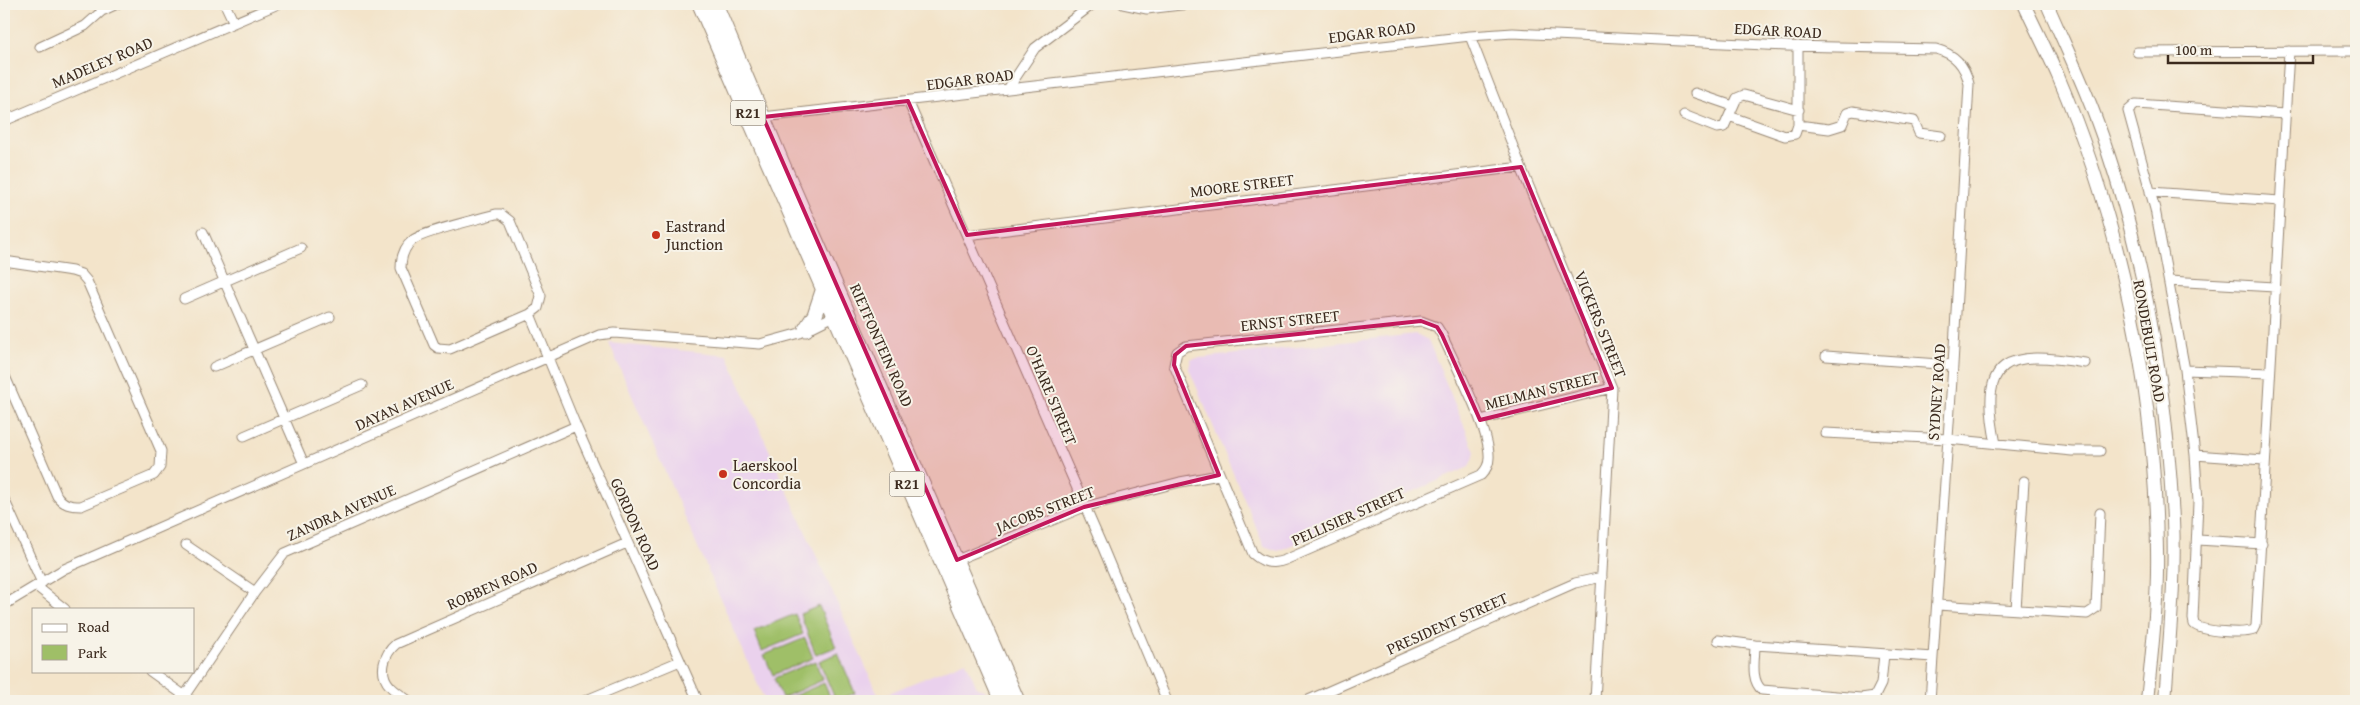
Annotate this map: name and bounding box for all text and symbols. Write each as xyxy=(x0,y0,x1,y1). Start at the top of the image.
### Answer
street label: EDGAR ROAD xyxy=(1327,15,1417,49)
street label: EDGAR ROAD xyxy=(1734,16,1823,44)
street label: MADELEY ROAD xyxy=(48,30,156,94)
scale bar xyxy=(2168,32,2312,64)
text: 100 m xyxy=(2175,39,2213,60)
street label: EDGAR ROAD xyxy=(925,62,1015,96)
road number: R21 xyxy=(730,100,766,126)
street label: MOORE STREET xyxy=(1189,167,1295,203)
place label: Eastrand Junction xyxy=(664,214,726,256)
marker: Eastrand Junction xyxy=(650,229,662,241)
street label: VICKERS STREET xyxy=(1569,267,1633,381)
street label: RONDEBULT ROAD xyxy=(2127,278,2173,404)
street label: RIETFONTEIN ROAD xyxy=(844,279,920,411)
street label: ERNST STREET xyxy=(1239,303,1341,337)
street label: O'HARE STREET xyxy=(1020,341,1084,449)
street label: SYDNEY ROAD xyxy=(1921,343,1951,441)
street label: MELMAN STREET xyxy=(1482,364,1602,416)
street label: DAYAN AVENUE xyxy=(351,372,457,436)
place label: Laerskool Concordia xyxy=(733,453,802,495)
marker: Laerskool Concordia xyxy=(717,468,729,480)
road number: R21 xyxy=(890,472,924,496)
street label: GORDON ROAD xyxy=(605,474,667,575)
street label: ZANDRA AVENUE xyxy=(283,477,399,547)
street label: JACOBS STREET xyxy=(990,479,1098,540)
street label: PELLISIER STREET xyxy=(1287,480,1409,552)
street label: ROBBEN ROAD xyxy=(443,554,541,616)
street label: PRESIDENT STREET xyxy=(1382,585,1512,661)
legend xyxy=(32,608,195,672)
text: Road xyxy=(78,616,109,637)
text: Park xyxy=(78,642,107,663)

